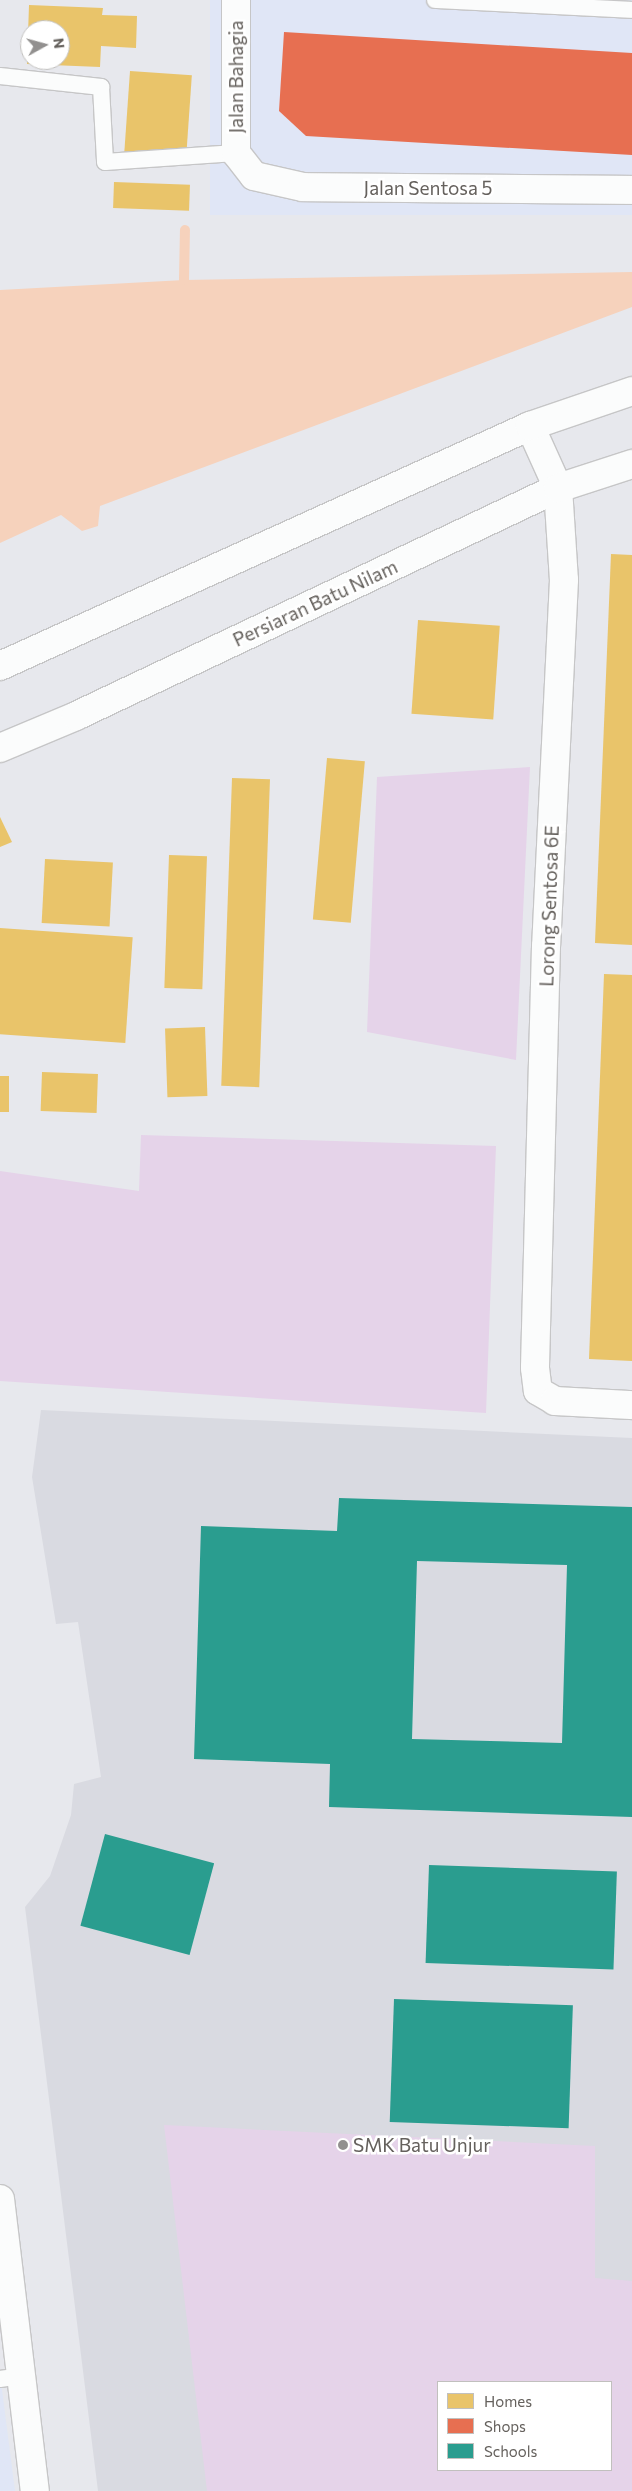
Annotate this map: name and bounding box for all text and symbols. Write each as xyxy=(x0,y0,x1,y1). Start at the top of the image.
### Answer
north arrow xyxy=(20,20,70,70)
street label: Jalan Bahagia xyxy=(225,21,247,133)
text: N xyxy=(50,37,68,49)
street label: Jalan Sentosa 5 xyxy=(364,177,492,199)
street label: Persiaran Batu Nilam xyxy=(229,555,401,651)
street label: Lorong Sentosa 6E xyxy=(535,825,563,987)
place label: SMK Batu Unjur xyxy=(353,2134,491,2156)
marker: SMK Batu Unjur xyxy=(337,2139,349,2151)
legend xyxy=(437,2381,612,2471)
text: Homes xyxy=(484,2392,532,2410)
text: Shops xyxy=(484,2417,526,2435)
text: Schools xyxy=(484,2442,537,2460)

